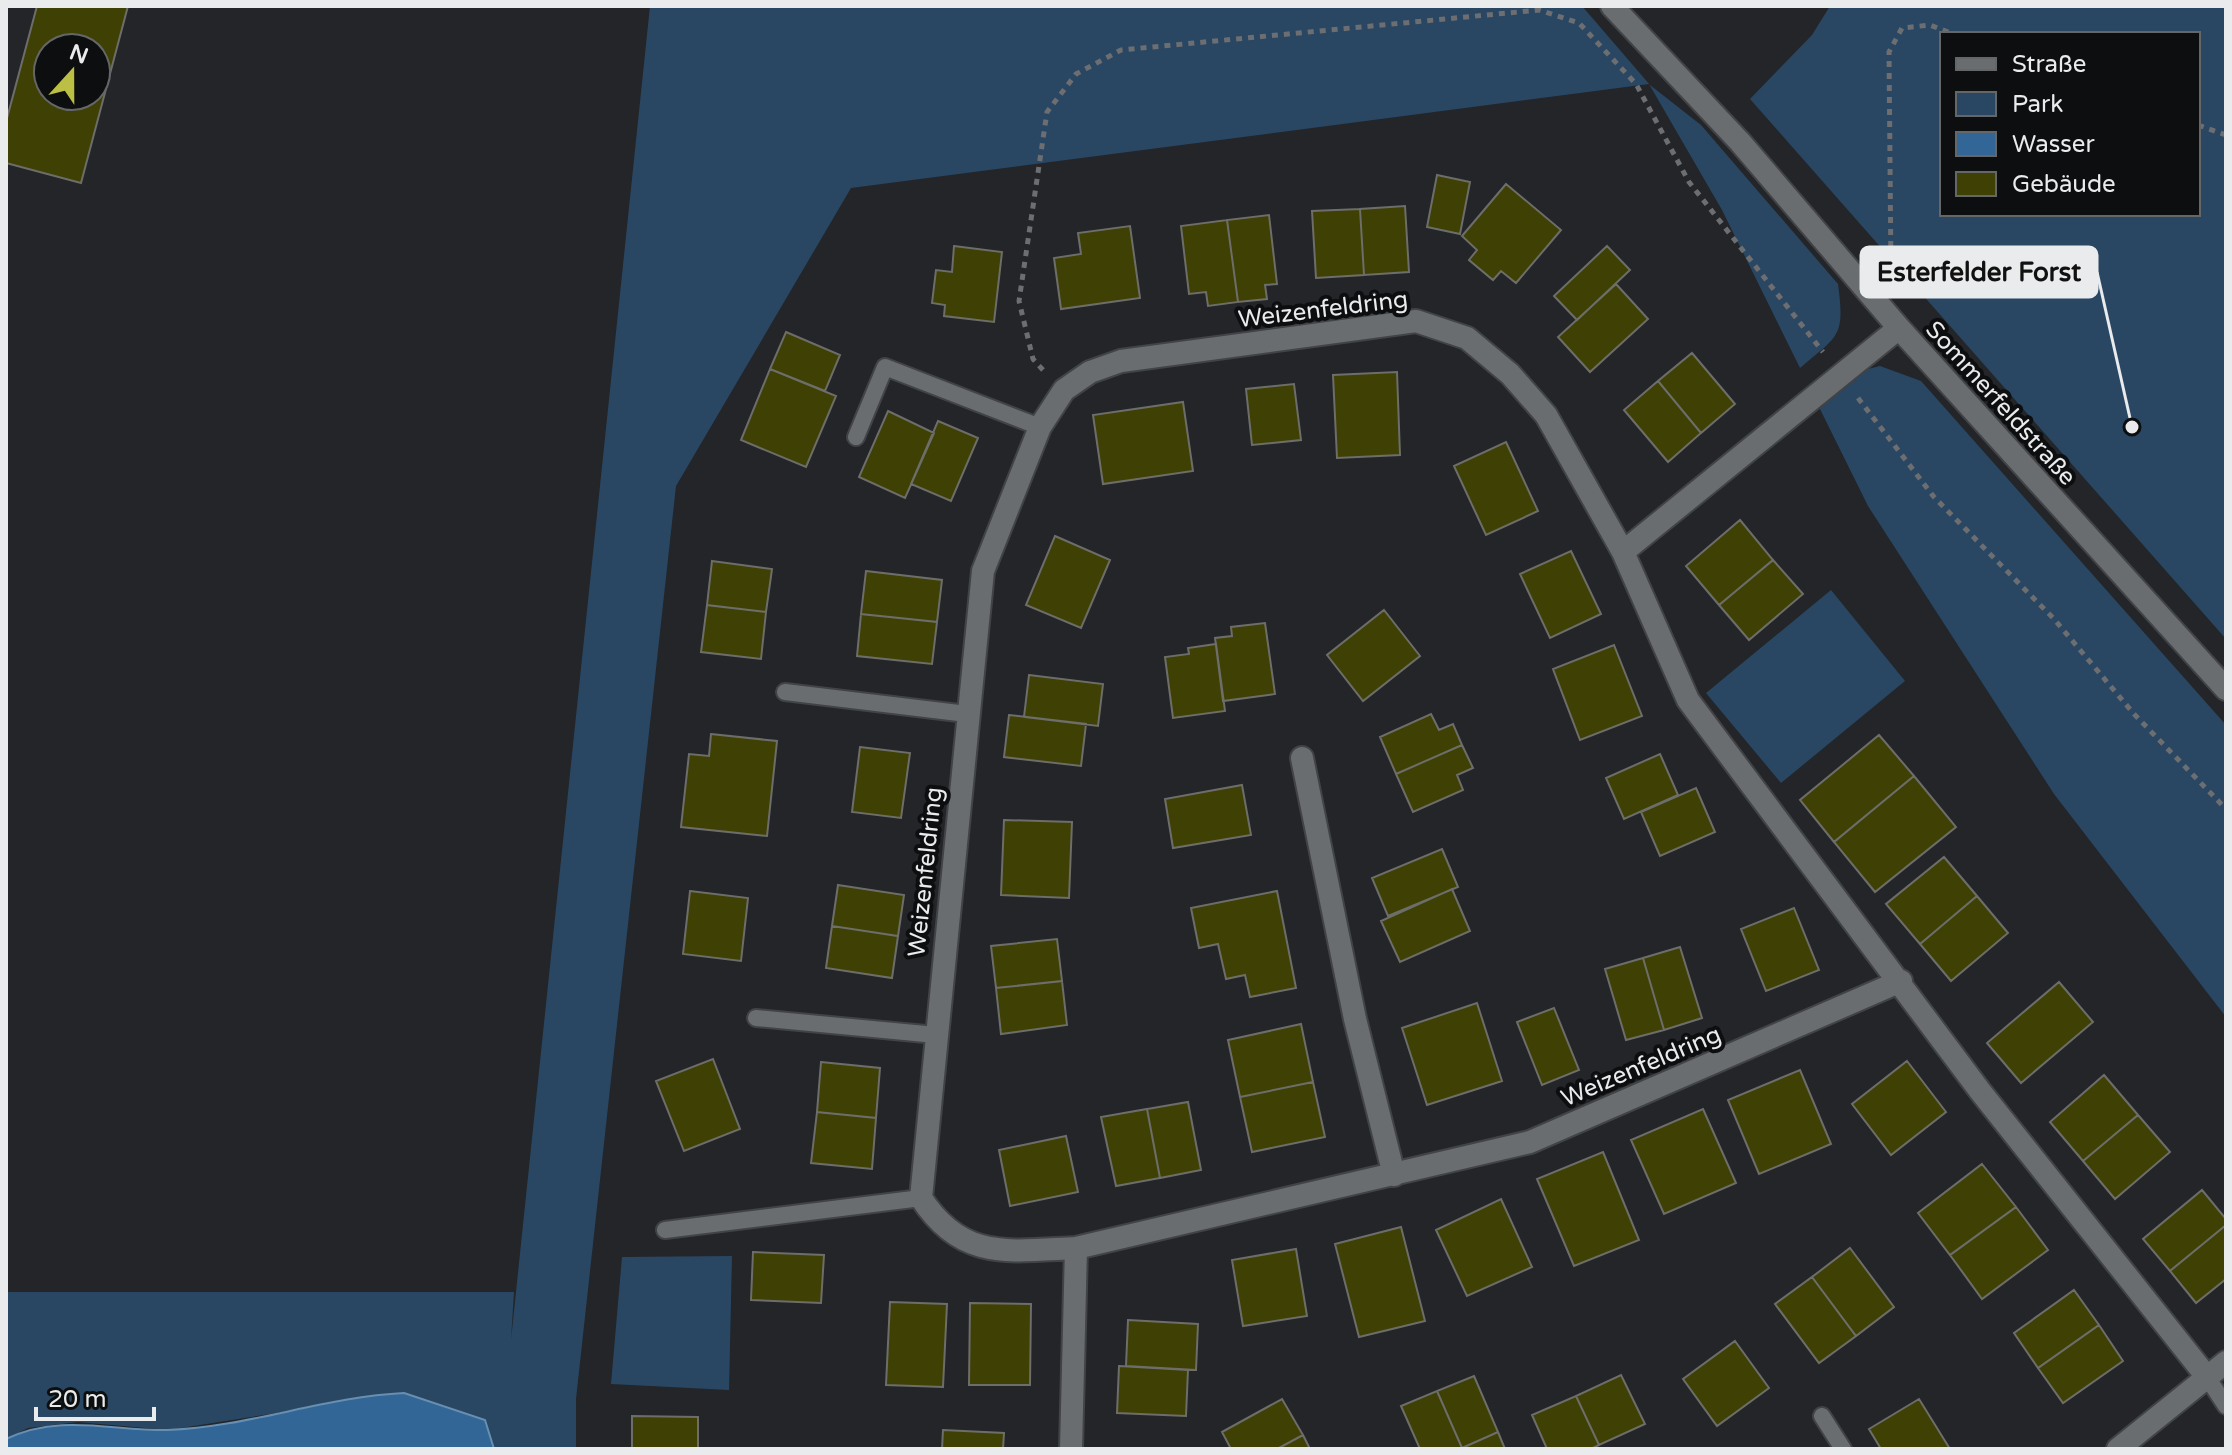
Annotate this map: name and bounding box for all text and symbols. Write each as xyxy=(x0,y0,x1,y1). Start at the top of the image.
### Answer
north arrow xyxy=(32,32,112,112)
legend xyxy=(1940,32,2200,216)
text: N xyxy=(66,39,92,70)
text: Straße xyxy=(2012,50,2086,79)
text: Park xyxy=(2012,90,2063,119)
text: Wasser xyxy=(2012,130,2095,159)
text: Gebäude xyxy=(2012,170,2116,199)
callout: Esterfelder Forst xyxy=(1861,247,2097,297)
text: Esterfelder Forst xyxy=(1877,257,2081,288)
street label: Weizenfeldring xyxy=(1237,285,1410,334)
street label: Sommerfeldstraße xyxy=(1919,315,2082,491)
street label: Weizenfeldring xyxy=(902,786,949,958)
street label: Weizenfeldring xyxy=(1557,1020,1725,1113)
scale bar xyxy=(36,1371,154,1421)
text: 20 m xyxy=(48,1385,106,1414)

